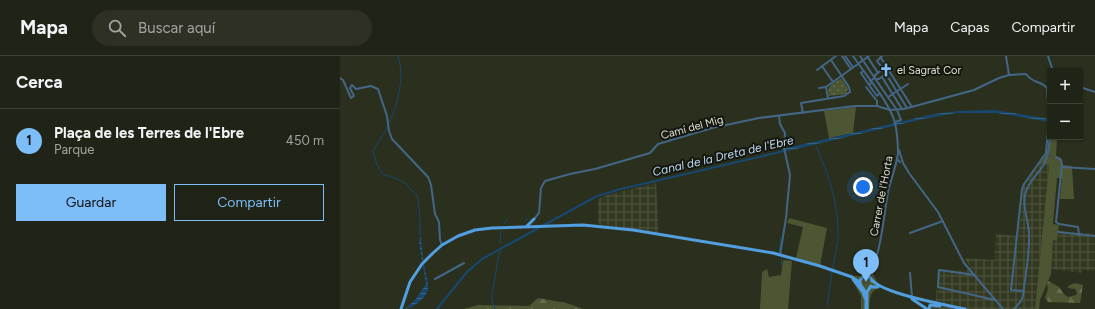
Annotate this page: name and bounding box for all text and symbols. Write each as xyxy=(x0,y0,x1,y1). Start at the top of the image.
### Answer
search box xyxy=(92,10,372,46)
text: Mapa xyxy=(20,16,68,39)
icon: search xyxy=(106,17,128,39)
text: Buscar aquí xyxy=(138,19,215,37)
text: Mapa xyxy=(894,19,928,36)
text: Capas xyxy=(950,19,989,36)
text: Compartir xyxy=(1011,19,1075,36)
church icon: el Sagrat Cor xyxy=(878,62,894,78)
place label: el Sagrat Cor xyxy=(897,64,961,77)
map controls xyxy=(1047,68,1083,140)
button: + xyxy=(1047,68,1083,104)
text: Cerca xyxy=(16,72,63,92)
button: − xyxy=(1047,104,1083,140)
street label: Camí del Mig xyxy=(659,113,725,142)
text: Plaça de les Terres de l'Ebre xyxy=(54,124,244,142)
text: 1 xyxy=(26,133,32,148)
text: 450 m xyxy=(286,133,324,148)
water label: Canal de la Dreta de l'Ebre xyxy=(651,133,795,179)
text: Parque xyxy=(54,142,94,157)
street label: Carrer de l'Horta xyxy=(867,155,896,237)
your location xyxy=(853,177,873,197)
button: Guardar xyxy=(16,184,166,221)
button: Compartir xyxy=(174,184,324,221)
pin: 1 xyxy=(853,249,879,282)

